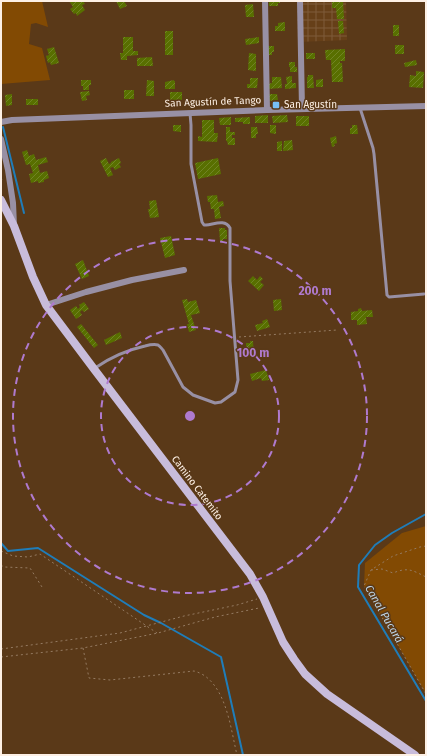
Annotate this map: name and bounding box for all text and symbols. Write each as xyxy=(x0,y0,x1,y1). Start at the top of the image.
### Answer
street label: San Agustín de Tango xyxy=(164,93,262,110)
place label: San Agustín xyxy=(284,98,337,111)
marker: San Agustín xyxy=(271,100,281,110)
text: 200 m xyxy=(298,284,332,298)
text: 100 m xyxy=(237,346,269,360)
centre of rings xyxy=(183,409,197,423)
street label: Camino Catemito xyxy=(169,454,225,523)
water label: Canal Pucará xyxy=(362,583,406,645)

